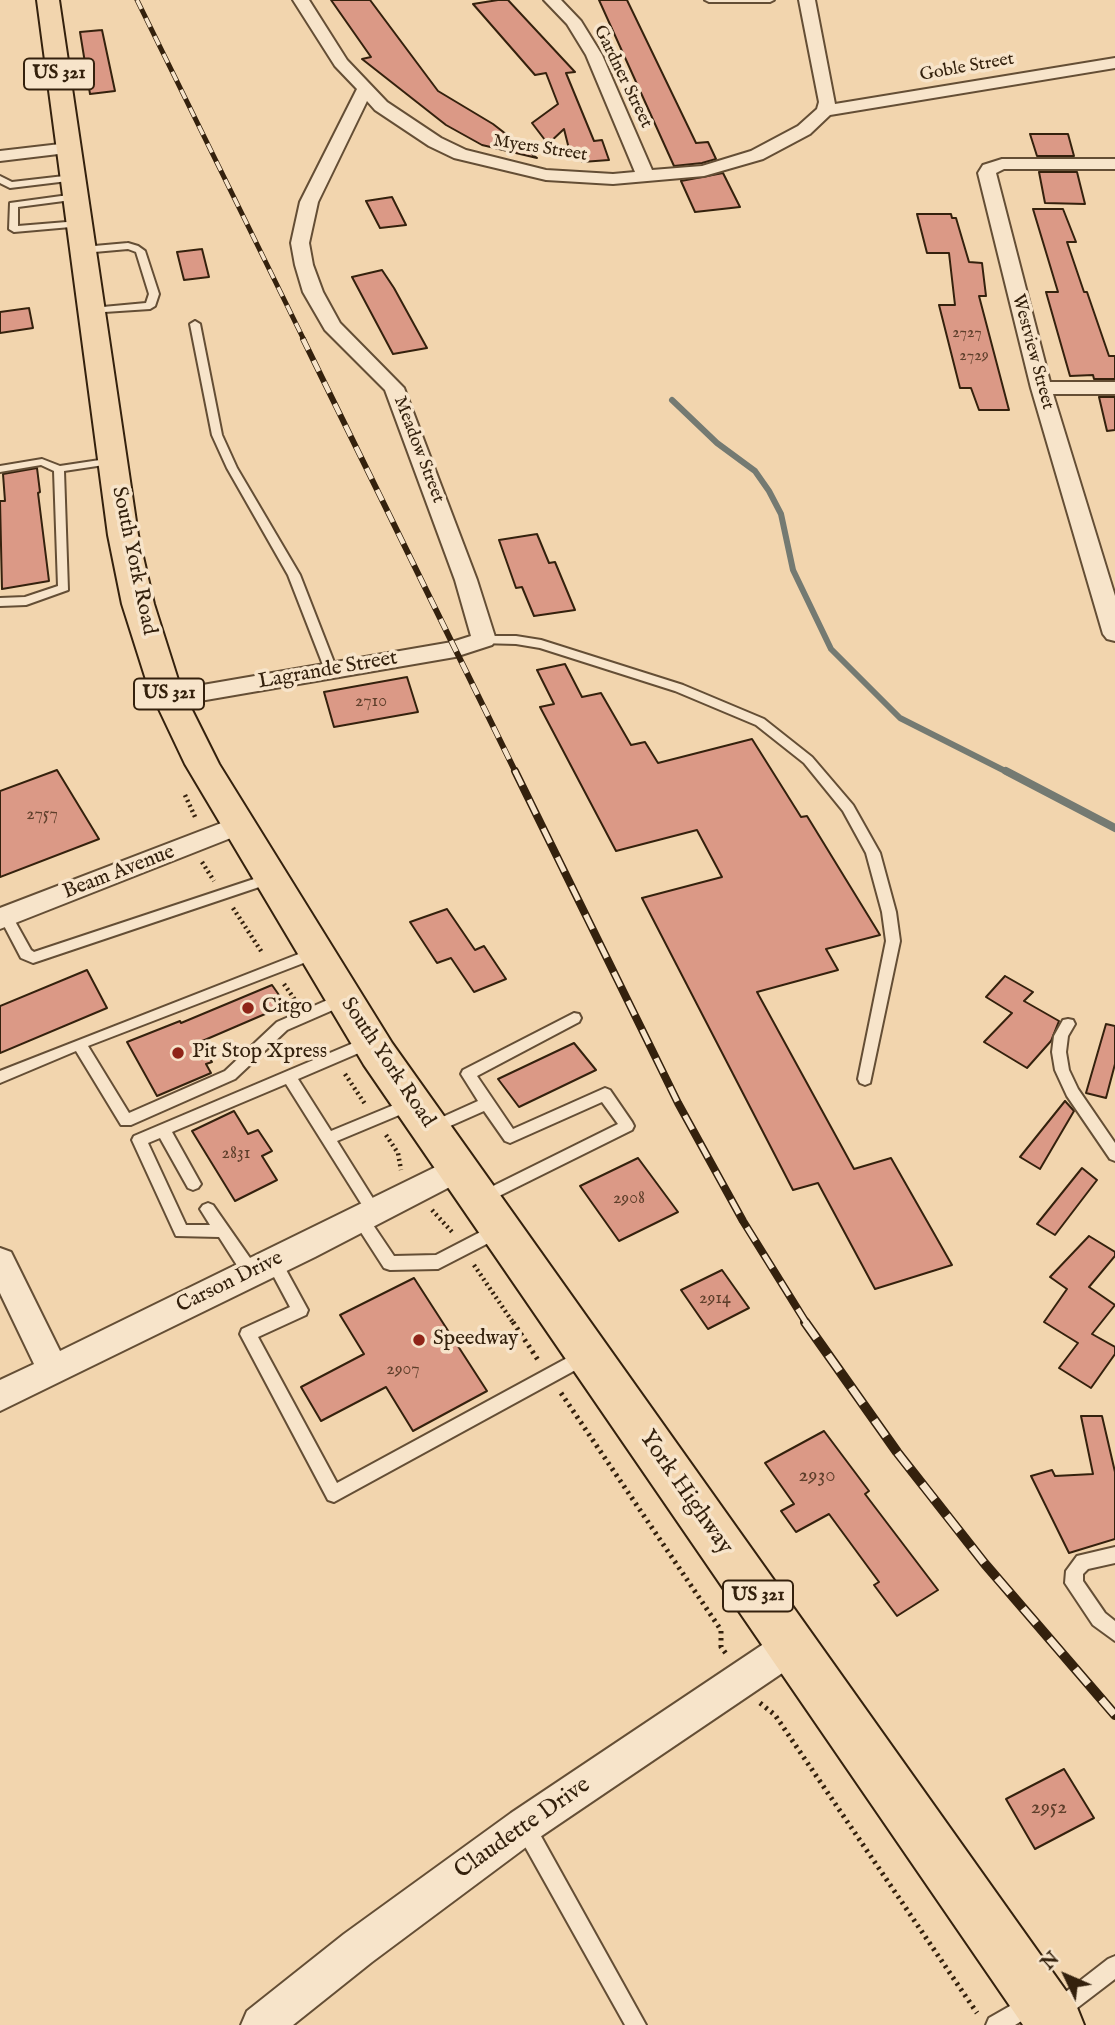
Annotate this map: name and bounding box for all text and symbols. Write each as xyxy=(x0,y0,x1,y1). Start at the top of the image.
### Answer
street label: Gardner Street xyxy=(588,22,656,132)
street label: Goble Street xyxy=(918,49,1016,87)
road number: US 321 xyxy=(24,58,94,90)
street label: Myers Street xyxy=(491,131,589,167)
street label: Westview Street xyxy=(1006,292,1058,412)
house number: 2727 xyxy=(952,324,982,344)
house number: 2729 xyxy=(959,347,989,367)
street label: Meadow Street xyxy=(388,394,448,506)
street label: South York Road xyxy=(105,485,161,637)
street label: Lagrande Street xyxy=(256,646,400,696)
road number: US 321 xyxy=(134,678,204,709)
house number: 2710 xyxy=(355,691,387,713)
house number: 2757 xyxy=(26,804,58,826)
street label: Beam Avenue xyxy=(60,840,178,906)
street label: South York Road xyxy=(334,993,440,1133)
place label: Citgo xyxy=(262,995,312,1021)
marker: Citgo xyxy=(240,1000,256,1016)
place label: Pit Stop Xpress xyxy=(192,1040,327,1066)
marker: Pit Stop Xpress xyxy=(170,1045,186,1061)
house number: 2831 xyxy=(222,1143,250,1165)
house number: 2908 xyxy=(613,1188,645,1210)
street label: Carson Drive xyxy=(173,1246,287,1320)
house number: 2914 xyxy=(699,1288,731,1310)
place label: Speedway xyxy=(433,1327,518,1353)
marker: Speedway xyxy=(411,1332,427,1348)
house number: 2907 xyxy=(386,1359,420,1381)
street label: York Highway xyxy=(632,1425,738,1561)
house number: 2930 xyxy=(798,1464,836,1490)
road number: US 321 xyxy=(723,1580,793,1612)
street label: Claudette Drive xyxy=(450,1772,596,1886)
house number: 2952 xyxy=(1031,1796,1067,1822)
north arrow xyxy=(1031,1941,1101,2011)
text: N xyxy=(1037,1947,1065,1976)

